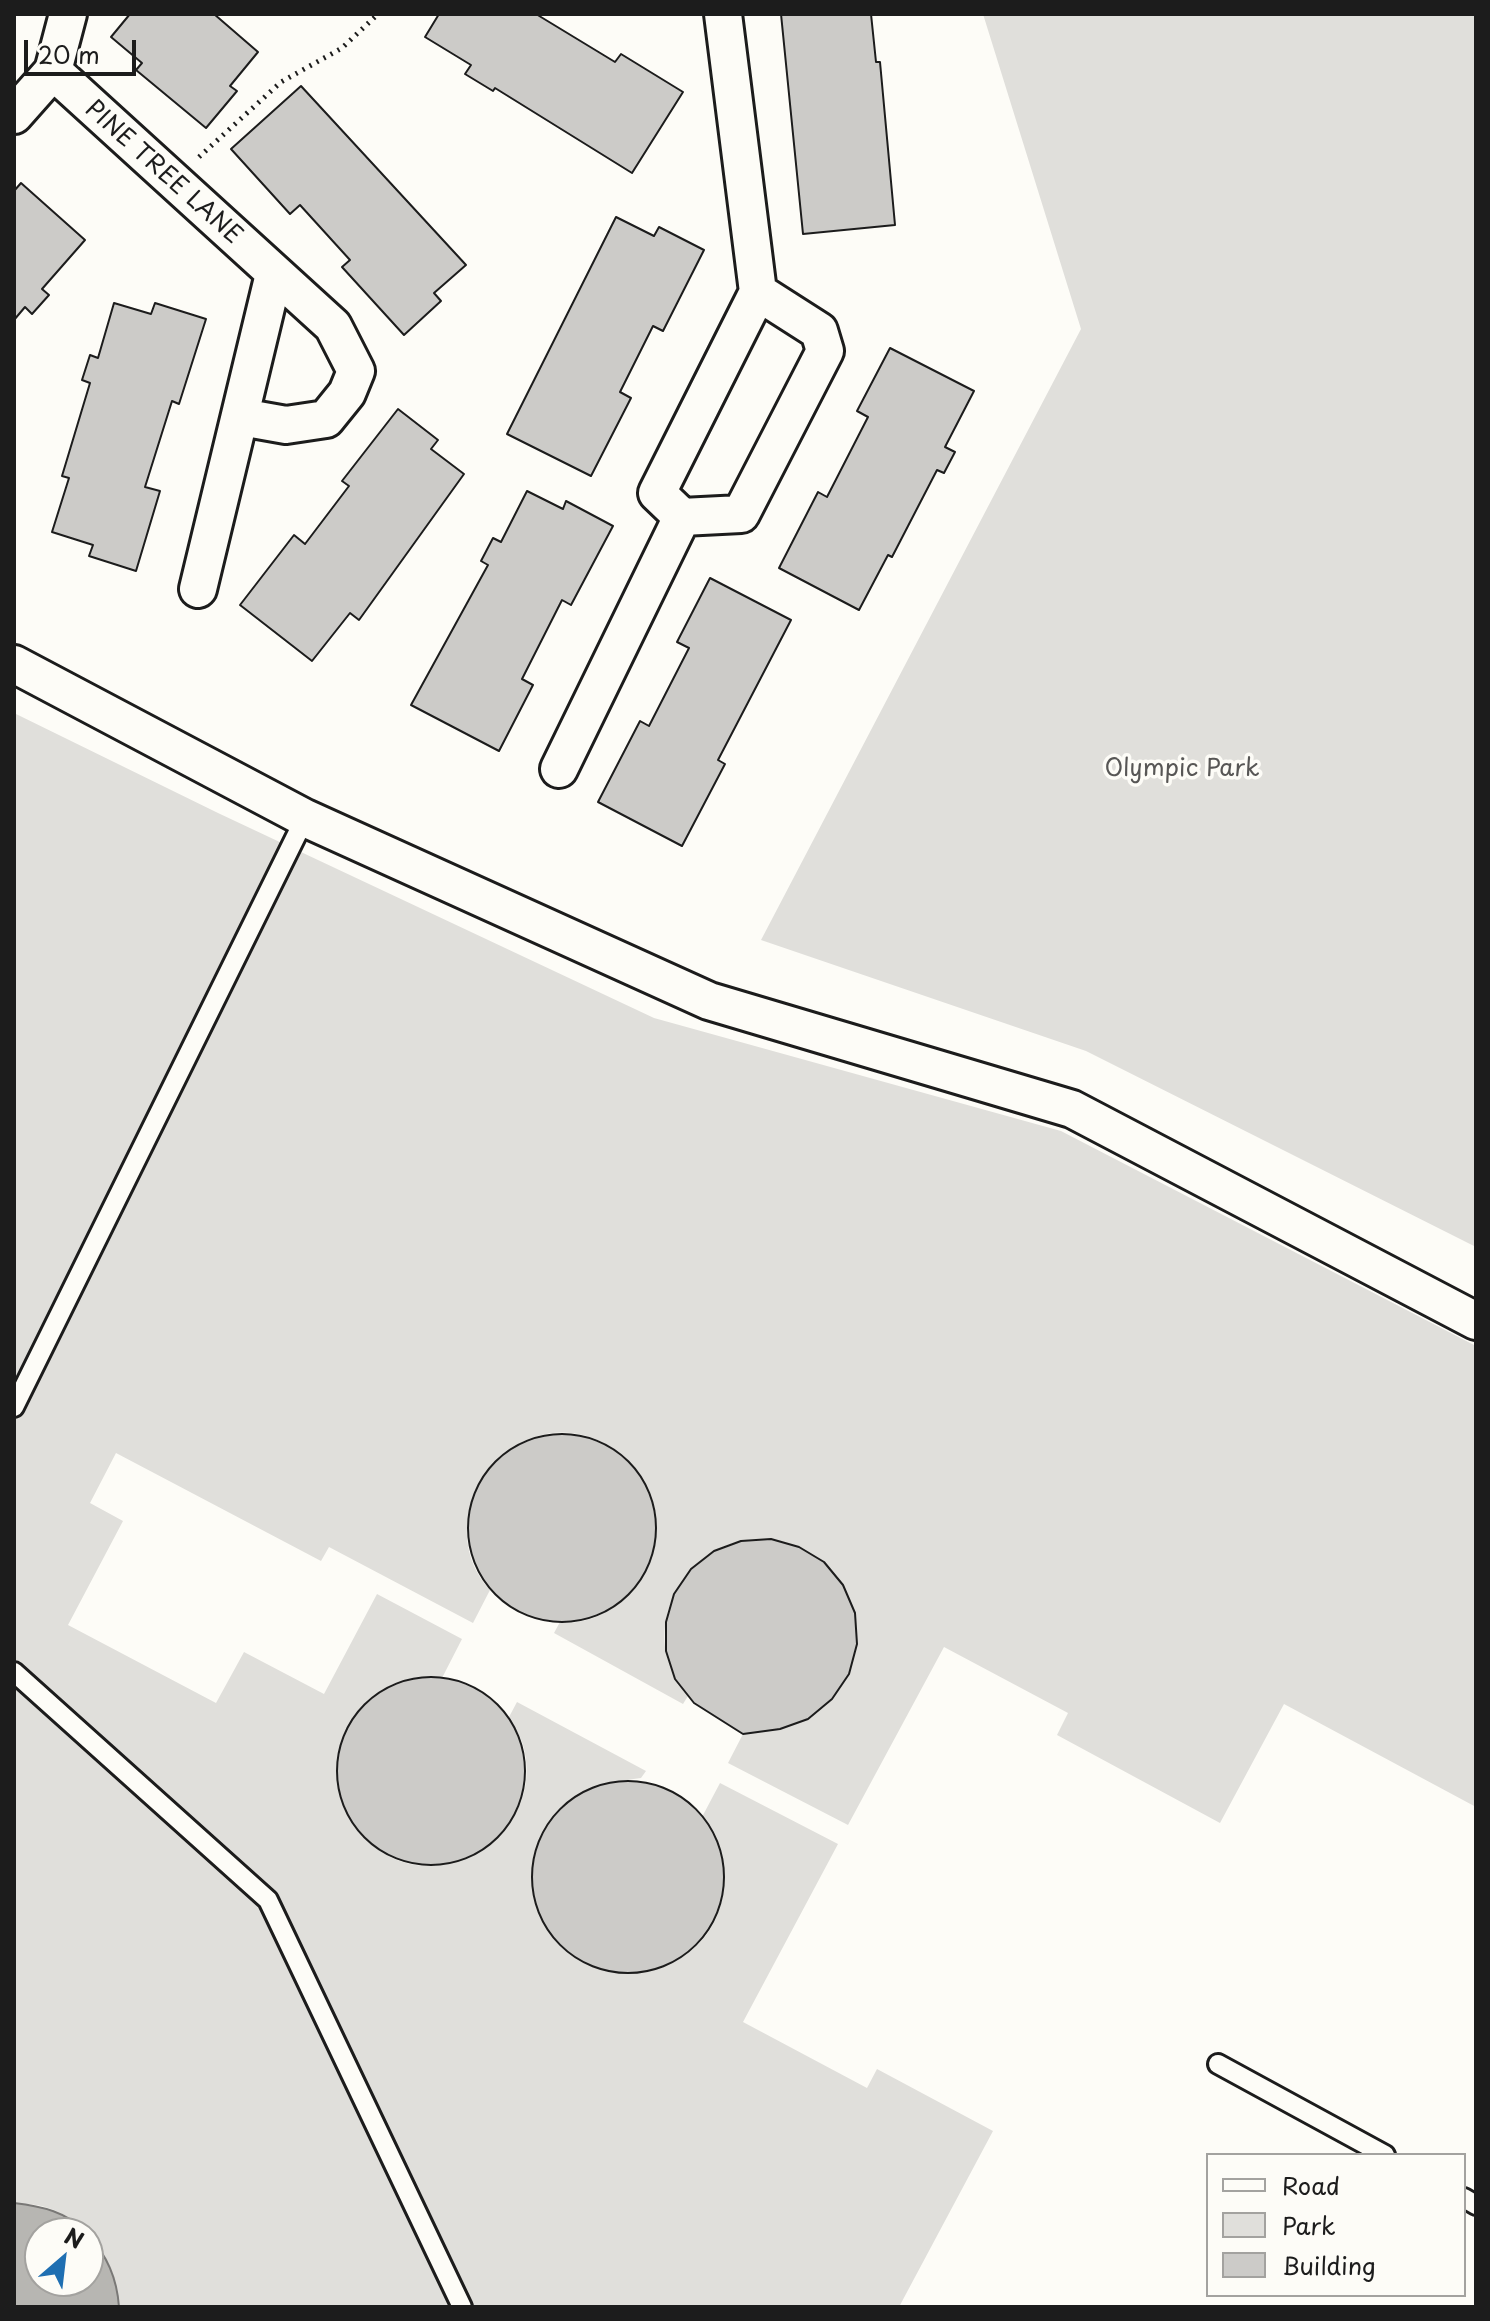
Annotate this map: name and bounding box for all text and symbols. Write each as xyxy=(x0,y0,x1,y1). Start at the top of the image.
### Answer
scale bar xyxy=(28,24,140,74)
text: 20 m xyxy=(38,36,100,72)
street label: PINE TREE LANE xyxy=(79,95,247,251)
park label: Olympic Park xyxy=(1104,755,1260,783)
legend xyxy=(1206,2153,1466,2297)
text: Road xyxy=(1282,2167,1340,2203)
text: Park xyxy=(1282,2207,1336,2243)
north arrow xyxy=(24,2217,104,2297)
text: N xyxy=(59,2218,90,2256)
text: Building xyxy=(1282,2247,1376,2283)

